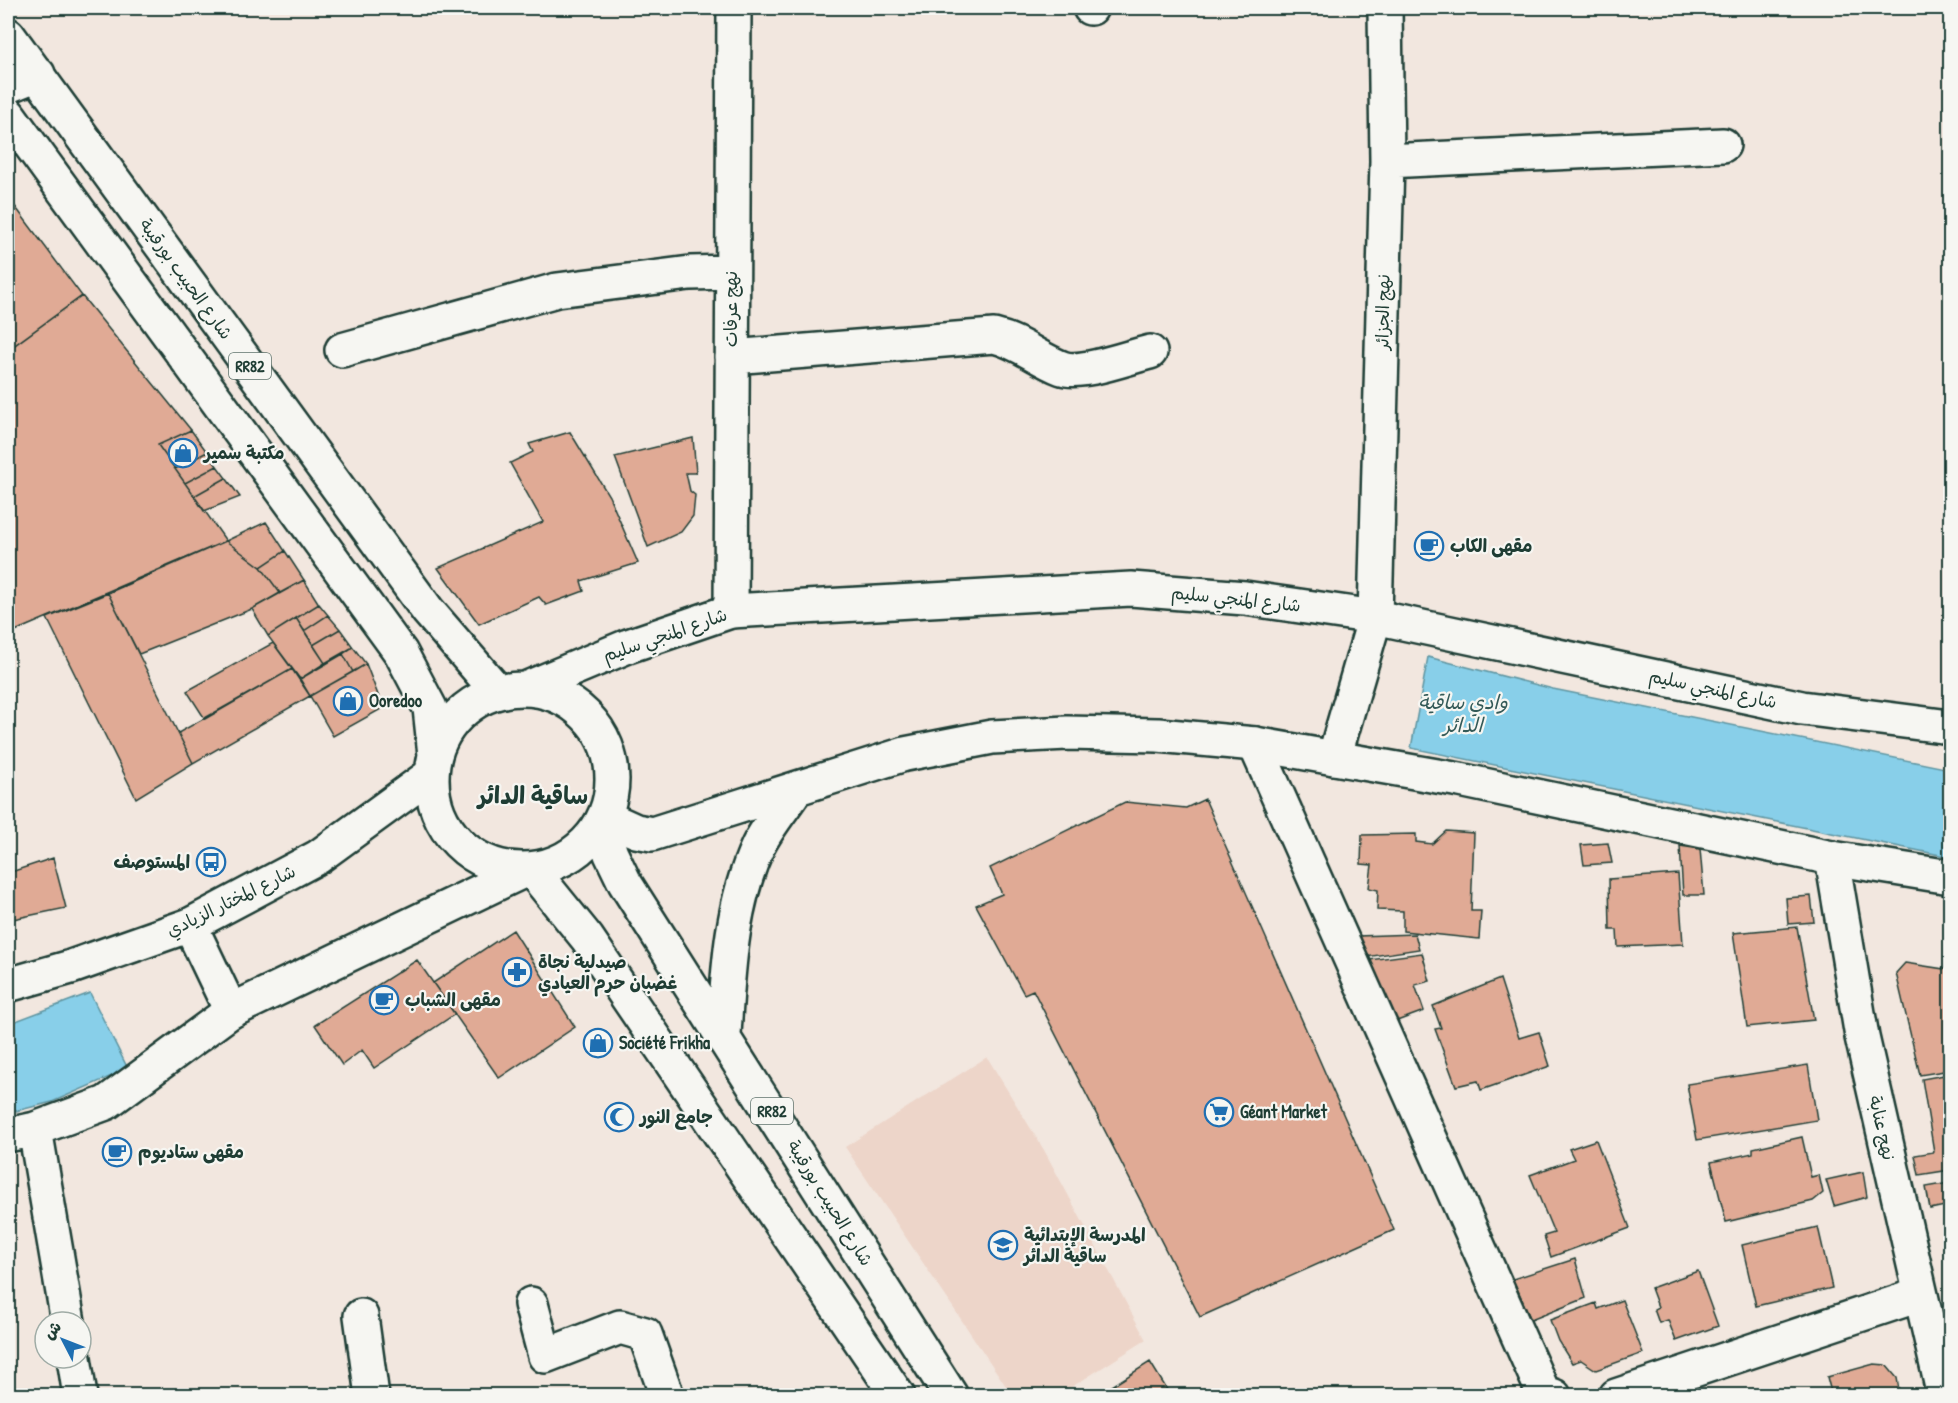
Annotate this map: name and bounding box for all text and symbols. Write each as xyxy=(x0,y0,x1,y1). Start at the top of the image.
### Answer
street label: شارع الحبيب بورقيبة xyxy=(134,213,239,344)
street label: نهج عرفات xyxy=(718,271,743,347)
street label: نهج الجزائر xyxy=(1369,274,1396,352)
road number: RR82 xyxy=(229,353,271,379)
shop icon: مكتبة سمير xyxy=(167,437,199,469)
place label: مكتبة سمير xyxy=(202,440,284,465)
cafe icon: مقهى الكاب xyxy=(1413,530,1445,562)
place label: مقهى الكاب xyxy=(1450,533,1532,558)
street label: شارع المنجي سليم xyxy=(1170,579,1302,622)
street label: شارع المنجي سليم xyxy=(599,602,732,671)
street label: شارع المنجي سليم xyxy=(1646,663,1779,718)
shop icon: Ooredoo xyxy=(332,685,364,717)
place label: Ooredoo xyxy=(369,688,423,713)
water label: وادي ساقية الدائر xyxy=(1418,688,1508,738)
district label: ساقية الدائر xyxy=(476,779,588,811)
bus stop icon: المستوصف xyxy=(195,846,227,878)
place label: المستوصف xyxy=(114,849,190,874)
street label: شارع المختار الزيادي xyxy=(162,858,300,944)
place label: صيدلية نجاة غضبان حرم العيادي xyxy=(538,949,678,997)
pharmacy icon: صيدلية نجاة غضبان حرم العيادي xyxy=(501,956,533,988)
cafe icon: مقهى الشباب xyxy=(368,984,400,1016)
place label: مقهى الشباب xyxy=(405,987,501,1012)
shop icon: Société Frikha xyxy=(582,1027,614,1059)
place label: Société Frikha xyxy=(619,1030,711,1055)
street label: نهج عنابة xyxy=(1863,1093,1902,1163)
supermarket icon: Géant Market xyxy=(1203,1096,1235,1128)
road number: RR82 xyxy=(751,1098,793,1124)
place label: Géant Market xyxy=(1240,1099,1328,1124)
mosque icon: جامع النور xyxy=(603,1101,635,1133)
place label: جامع النور xyxy=(638,1104,713,1130)
street label: شارع الحبيب بورقيبة xyxy=(782,1135,879,1271)
cafe icon: مقهى ستاديوم xyxy=(101,1136,133,1168)
place label: مقهى ستاديوم xyxy=(138,1139,244,1166)
place label: المدرسة الإبتدائية ساقية الدائر xyxy=(1022,1222,1146,1268)
school or university icon: المدرسة الإبتدائية ساقية الدائر xyxy=(987,1229,1019,1261)
north arrow xyxy=(33,1310,93,1370)
text: ش xyxy=(38,1316,66,1344)

